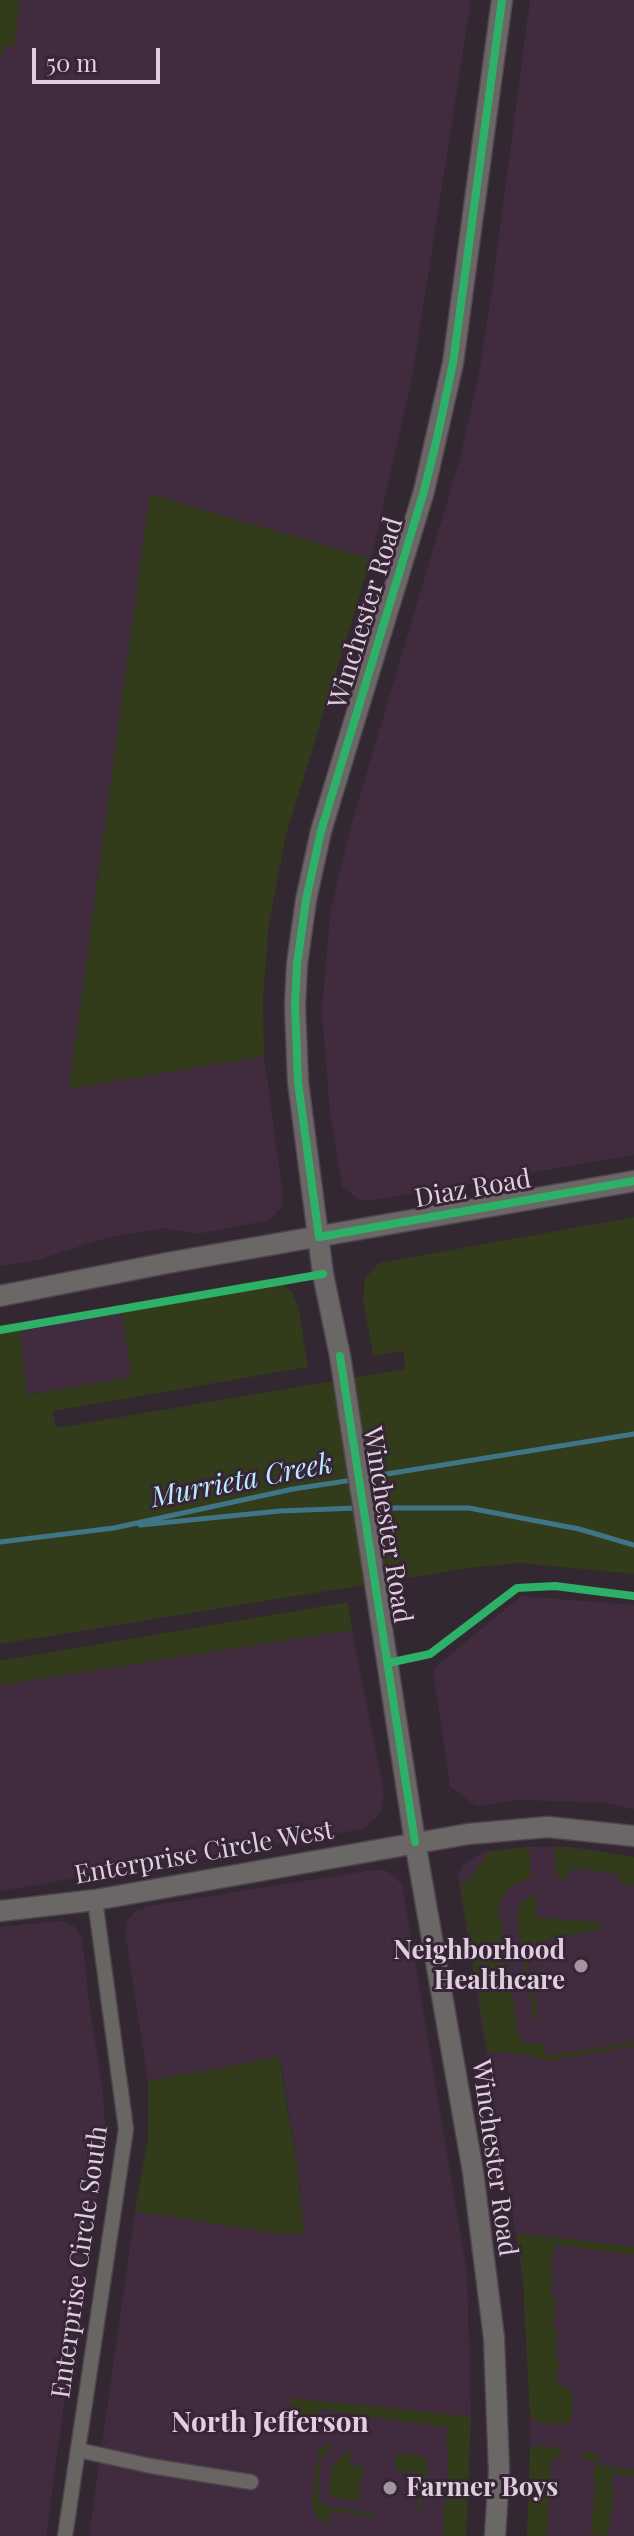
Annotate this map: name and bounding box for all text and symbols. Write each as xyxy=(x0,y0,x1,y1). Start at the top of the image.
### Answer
scale bar xyxy=(36,32,164,82)
text: 50 m xyxy=(46,46,98,78)
street label: Winchester Road xyxy=(322,514,410,712)
street label: Diaz Road xyxy=(413,1163,533,1215)
street label: Winchester Road xyxy=(356,1425,418,1625)
water label: Murrieta Creek xyxy=(148,1447,336,1515)
street label: Enterprise Circle West xyxy=(72,1815,336,1891)
place label: Neighborhood Healthcare xyxy=(393,1935,565,1996)
marker: Neighborhood Healthcare xyxy=(572,1957,590,1975)
street label: Winchester Road xyxy=(465,2058,523,2258)
street label: Enterprise Circle South xyxy=(45,2124,115,2400)
district label: North Jefferson xyxy=(171,2406,369,2440)
place label: Farmer Boys xyxy=(406,2472,558,2504)
marker: Farmer Boys xyxy=(381,2479,399,2497)

